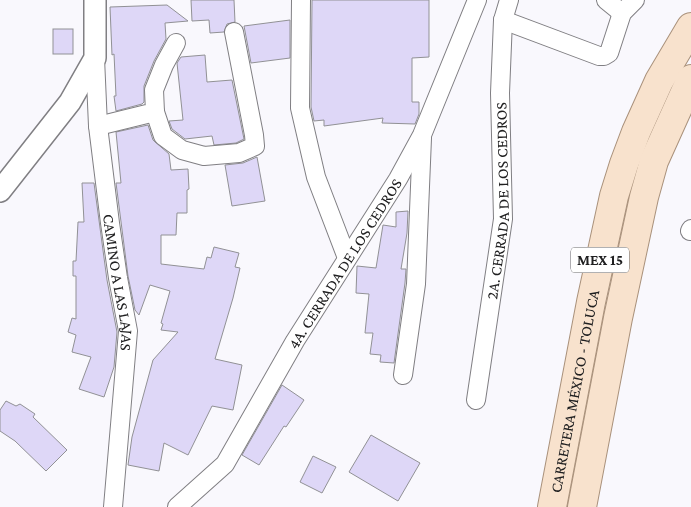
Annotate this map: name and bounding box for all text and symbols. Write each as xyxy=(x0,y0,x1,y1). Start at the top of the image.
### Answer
street label: 2A. CERRADA DE LOS CEDROS xyxy=(483,102,512,300)
street label: 4A. CERRADA DE LOS CEDROS xyxy=(285,175,405,352)
street label: CAMINO A LAS LAJAS xyxy=(100,213,136,352)
road number: MEX 15 xyxy=(571,248,629,272)
street label: CARRETERA MÉXICO - TOLUCA xyxy=(547,287,603,494)

